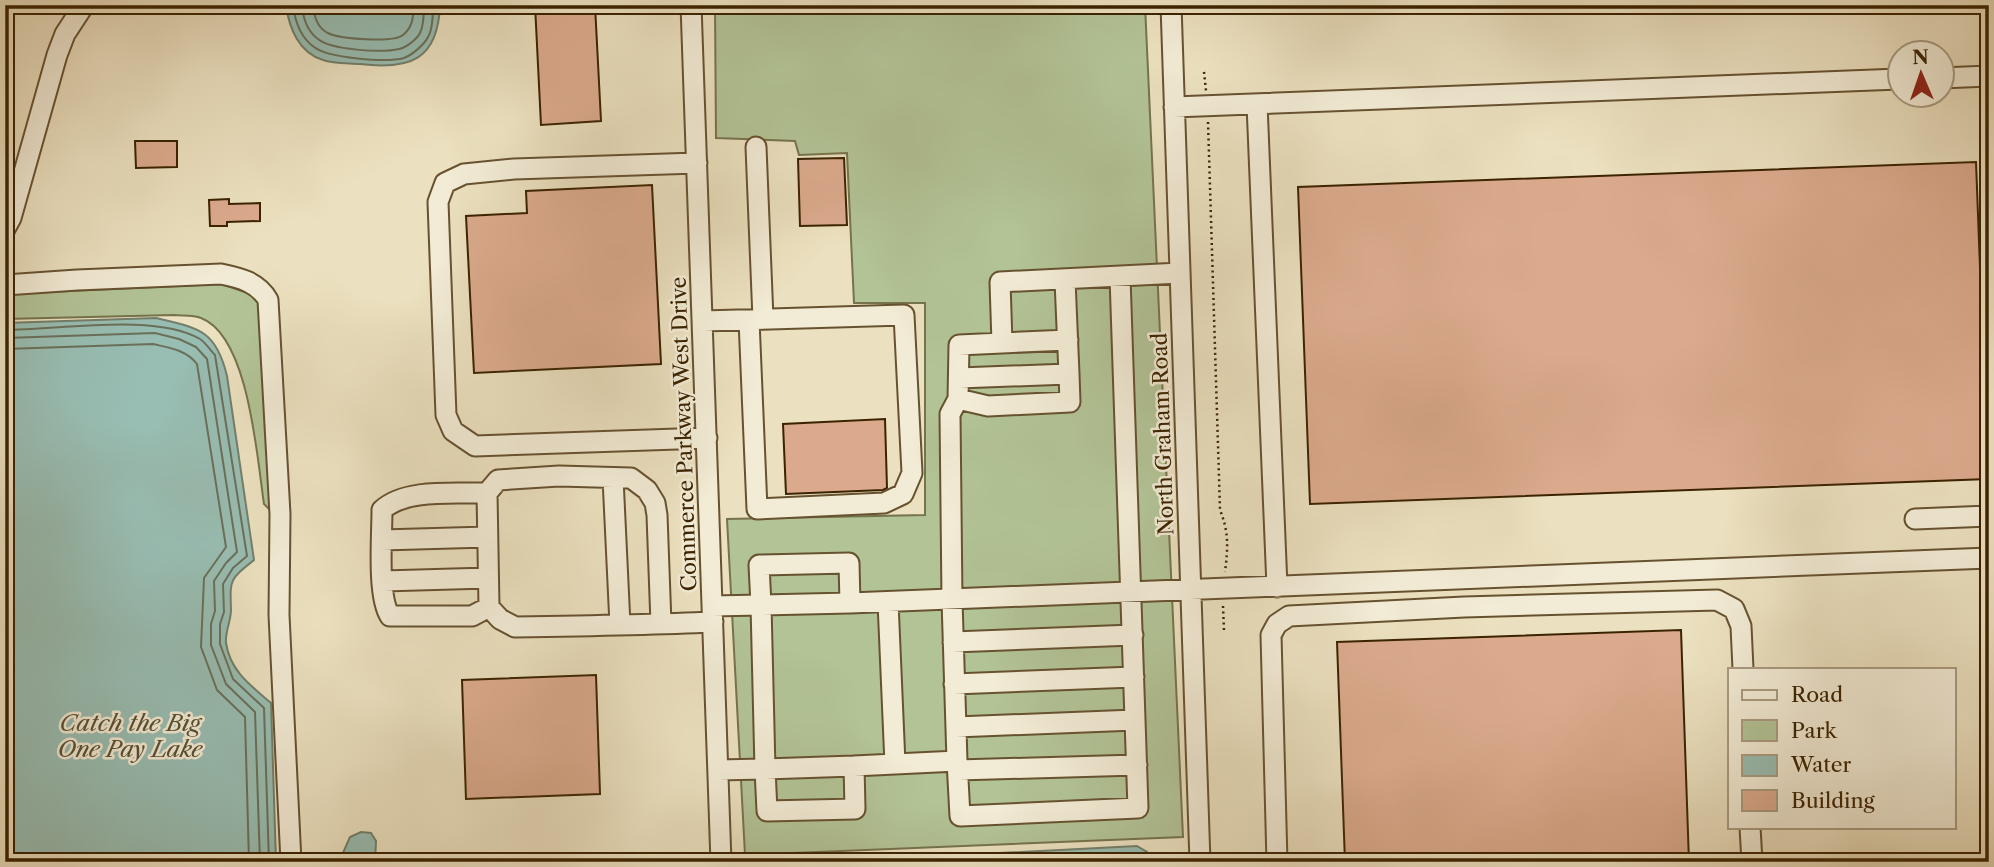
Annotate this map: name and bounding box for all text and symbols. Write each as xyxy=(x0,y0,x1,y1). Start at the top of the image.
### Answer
north arrow xyxy=(1885,38,1955,108)
text: N xyxy=(1912,46,1929,69)
street label: Commerce Parkway West Drive xyxy=(666,276,701,592)
street label: North Graham Road xyxy=(1146,332,1179,536)
legend xyxy=(1728,668,1955,828)
text: Road xyxy=(1791,682,1843,707)
water label: Catch the Big One Pay Lake xyxy=(58,709,203,763)
text: Park xyxy=(1791,718,1837,743)
text: Water xyxy=(1790,752,1851,777)
text: Building xyxy=(1791,788,1876,813)

